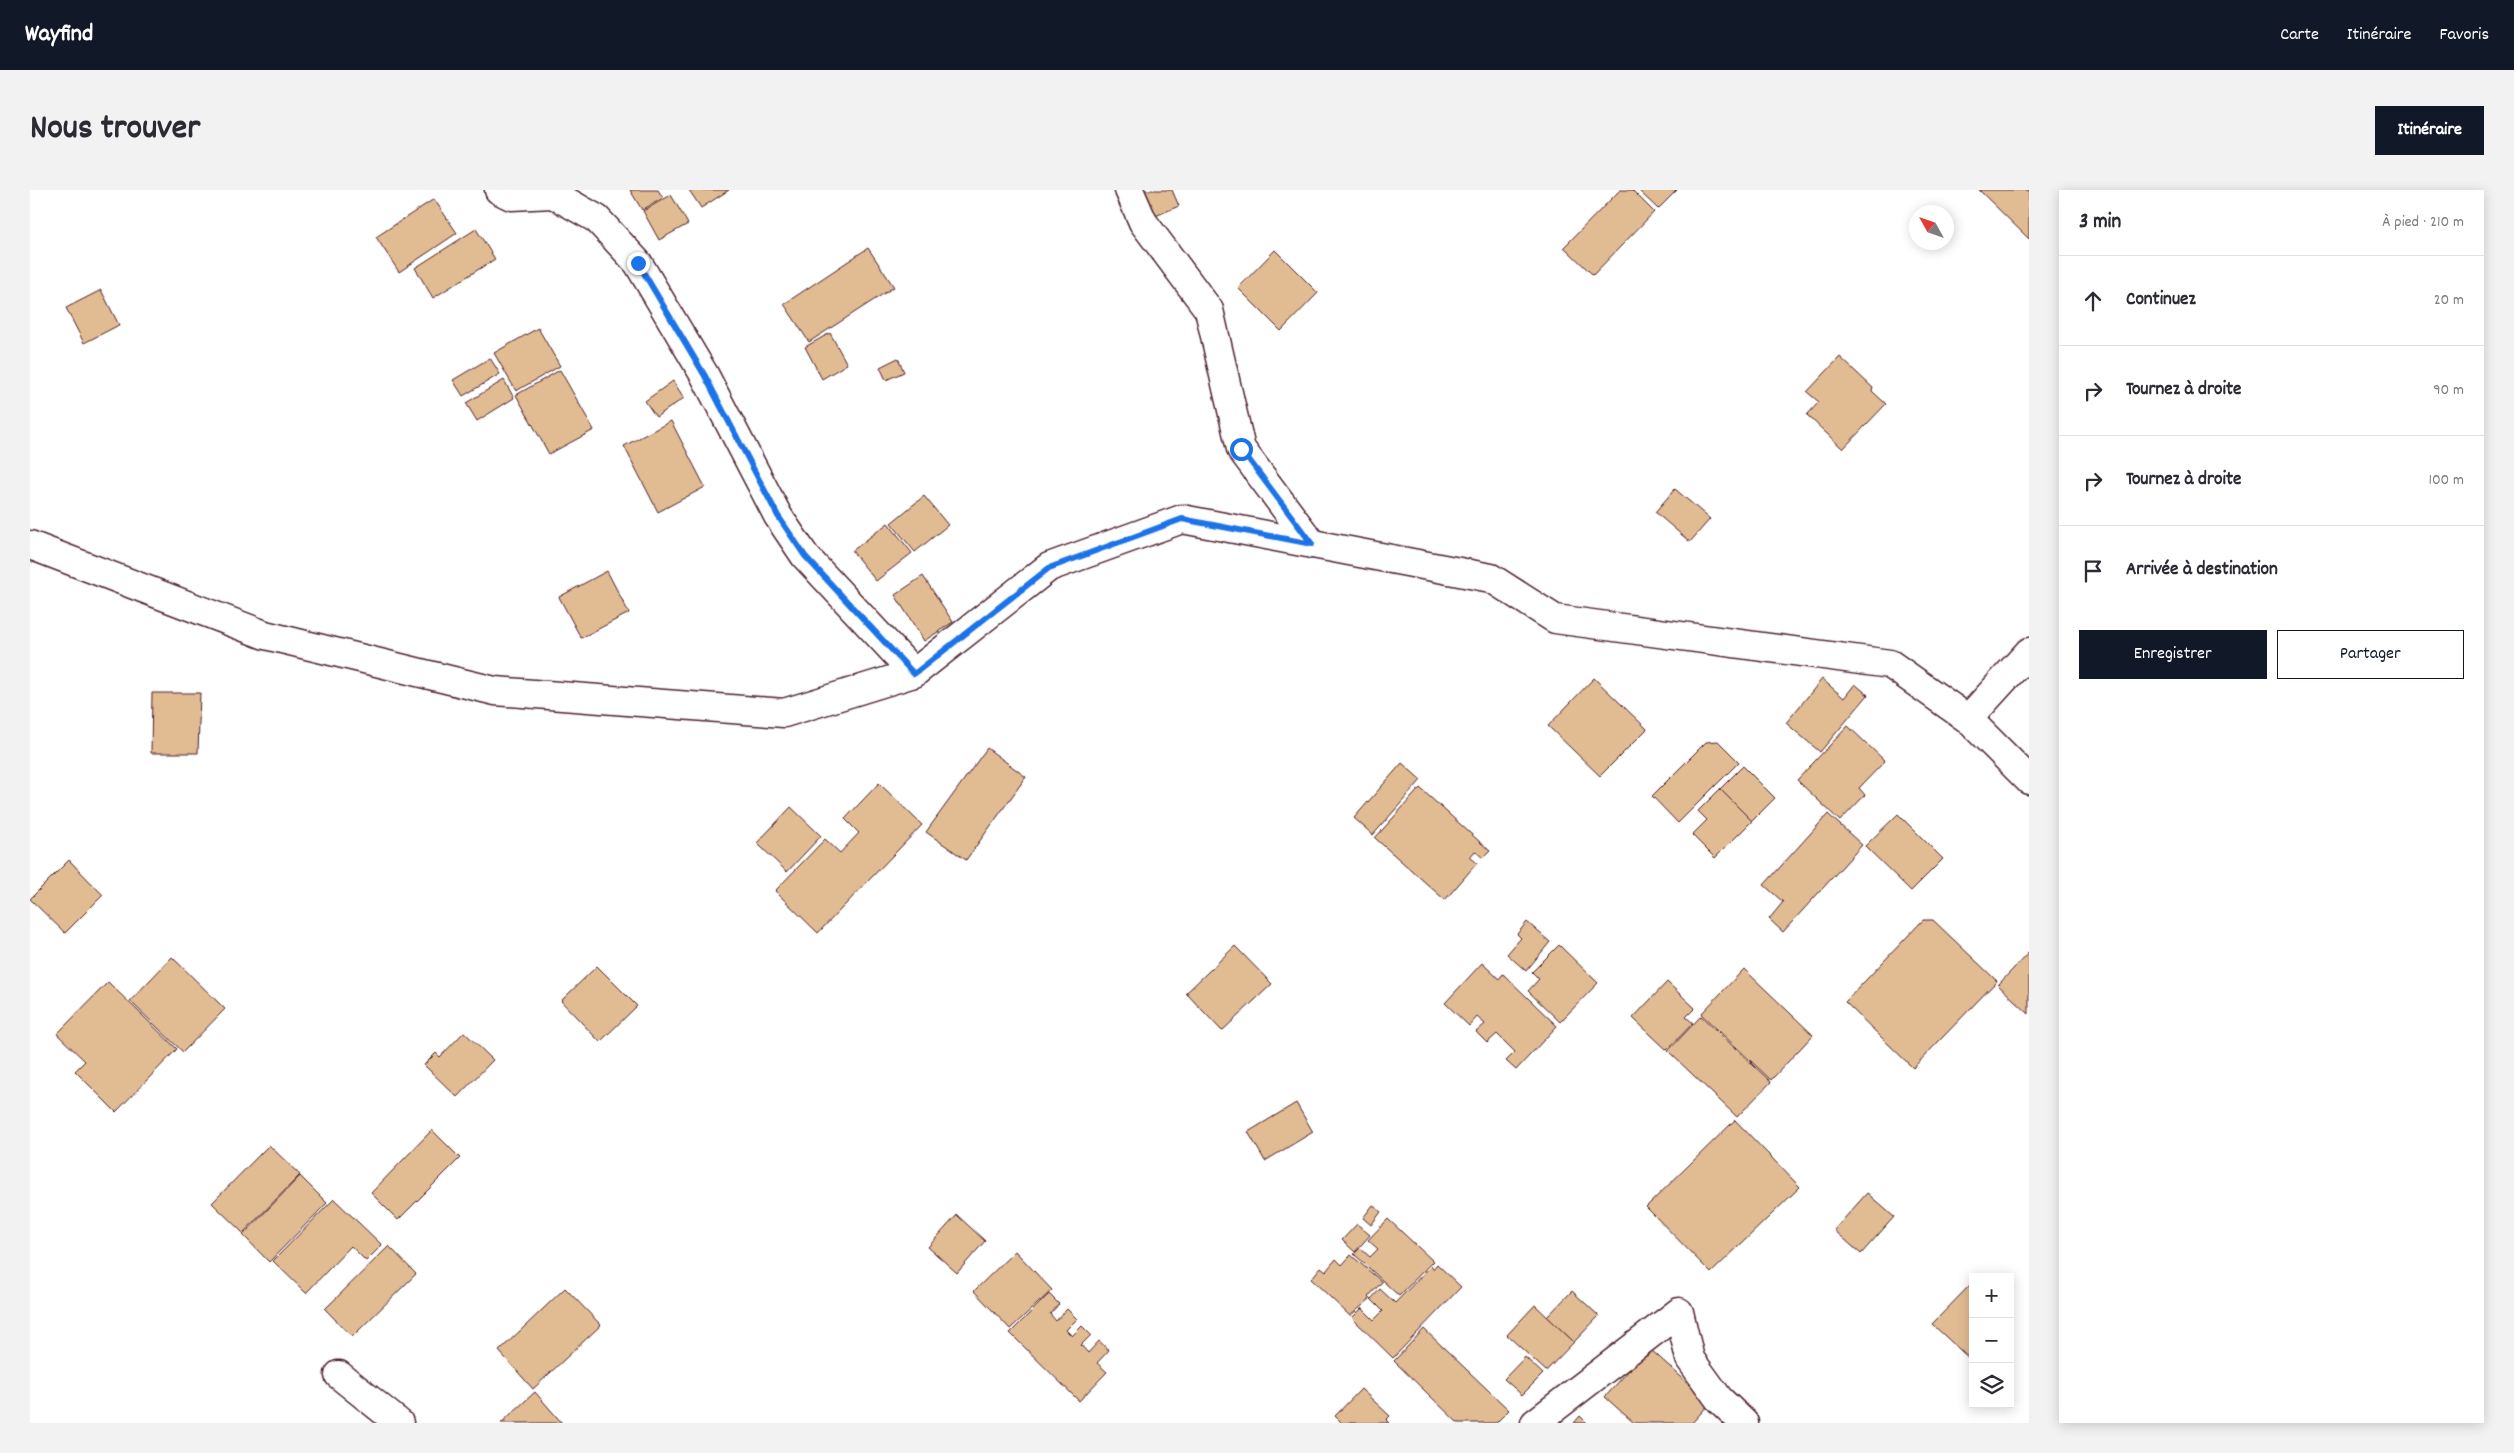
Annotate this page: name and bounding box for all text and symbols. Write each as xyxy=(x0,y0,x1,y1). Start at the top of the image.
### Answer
text: Wayfind xyxy=(25,18,93,52)
text: Carte xyxy=(2280,23,2319,48)
text: Itinéraire xyxy=(2347,23,2411,48)
text: Favoris xyxy=(2439,23,2489,48)
text: Nous trouver xyxy=(30,105,200,155)
button: Itinéraire xyxy=(2375,106,2484,155)
north arrow xyxy=(1909,205,1954,250)
text: 3 min xyxy=(2079,208,2121,238)
text: À pied · 210 m xyxy=(2382,211,2464,234)
route end xyxy=(627,252,650,275)
icon: ahead xyxy=(2079,287,2107,315)
text: Continuez xyxy=(2126,287,2196,314)
text: 20 m xyxy=(2434,289,2464,312)
icon: right xyxy=(2079,377,2107,405)
text: Tournez à droite xyxy=(2126,377,2241,404)
text: 90 m xyxy=(2433,379,2464,402)
route start xyxy=(1230,438,1253,461)
icon: right xyxy=(2079,467,2107,495)
text: Tournez à droite xyxy=(2126,467,2241,494)
text: 100 m xyxy=(2428,469,2464,492)
icon: arrive xyxy=(2079,557,2107,585)
text: Arrivée à destination xyxy=(2126,557,2278,584)
button: Enregistrer xyxy=(2079,630,2267,679)
button: Partager xyxy=(2277,630,2464,679)
map controls xyxy=(1969,1273,2014,1408)
button: + xyxy=(1969,1273,2014,1318)
button: − xyxy=(1969,1318,2014,1363)
button: layers xyxy=(1969,1363,2014,1408)

